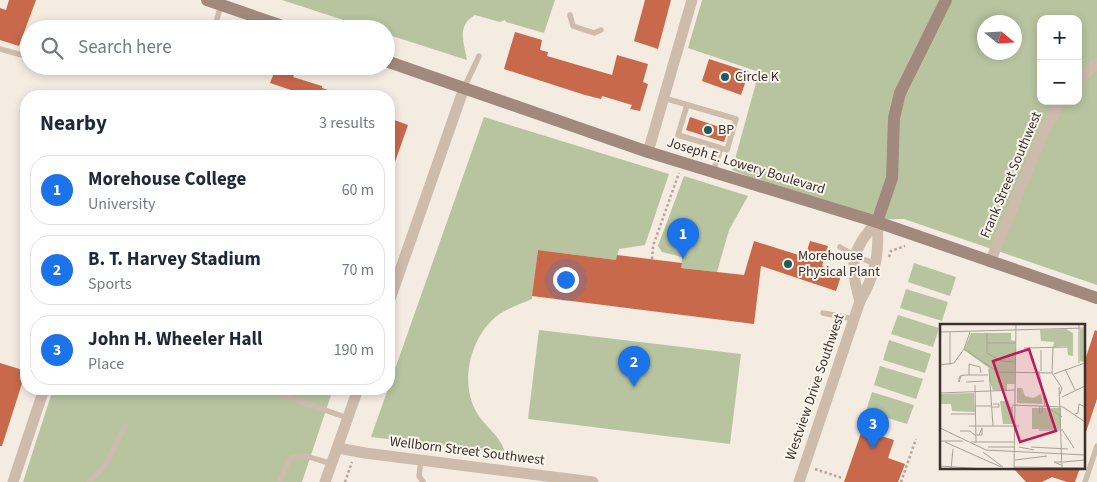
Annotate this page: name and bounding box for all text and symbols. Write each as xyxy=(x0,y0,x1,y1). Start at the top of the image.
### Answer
north arrow xyxy=(977,15,1022,60)
map controls xyxy=(1037,15,1082,105)
button: + xyxy=(1037,15,1082,60)
search box xyxy=(20,20,395,75)
icon: search xyxy=(38,34,66,62)
text: Search here xyxy=(78,34,172,61)
button: − xyxy=(1037,60,1082,105)
place label: Circle K xyxy=(735,67,780,87)
marker: Circle K xyxy=(719,71,731,83)
text: Nearby xyxy=(40,108,107,138)
street label: Frank Street Southwest xyxy=(975,108,1047,241)
text: 3 results xyxy=(319,112,375,134)
place label: BP xyxy=(718,120,734,140)
marker: BP xyxy=(702,124,714,136)
street label: Joseph E. Lowery Boulevard xyxy=(664,132,828,200)
text: Morehouse College xyxy=(88,166,246,193)
text: 1 xyxy=(53,179,61,201)
text: 60 m xyxy=(342,179,374,201)
text: University xyxy=(88,193,155,215)
pin: 1 xyxy=(667,218,699,259)
text: B. T. Harvey Stadium xyxy=(88,246,261,273)
place label: Morehouse Physical Plant xyxy=(798,246,880,282)
marker: Morehouse Physical Plant xyxy=(782,258,794,270)
text: 2 xyxy=(53,259,61,281)
text: 70 m xyxy=(342,259,374,281)
your location xyxy=(553,267,579,293)
text: Sports xyxy=(88,273,132,295)
street label: Westview Drive Southwest xyxy=(781,311,850,463)
inset map xyxy=(940,324,1084,470)
text: John H. Wheeler Hall xyxy=(88,326,262,353)
text: 3 xyxy=(53,339,61,361)
text: 190 m xyxy=(334,339,374,361)
pin: 2 xyxy=(618,346,650,387)
text: Place xyxy=(88,353,124,375)
pin: 3 xyxy=(857,408,889,449)
street label: Wellborn Street Southwest xyxy=(388,432,546,470)

